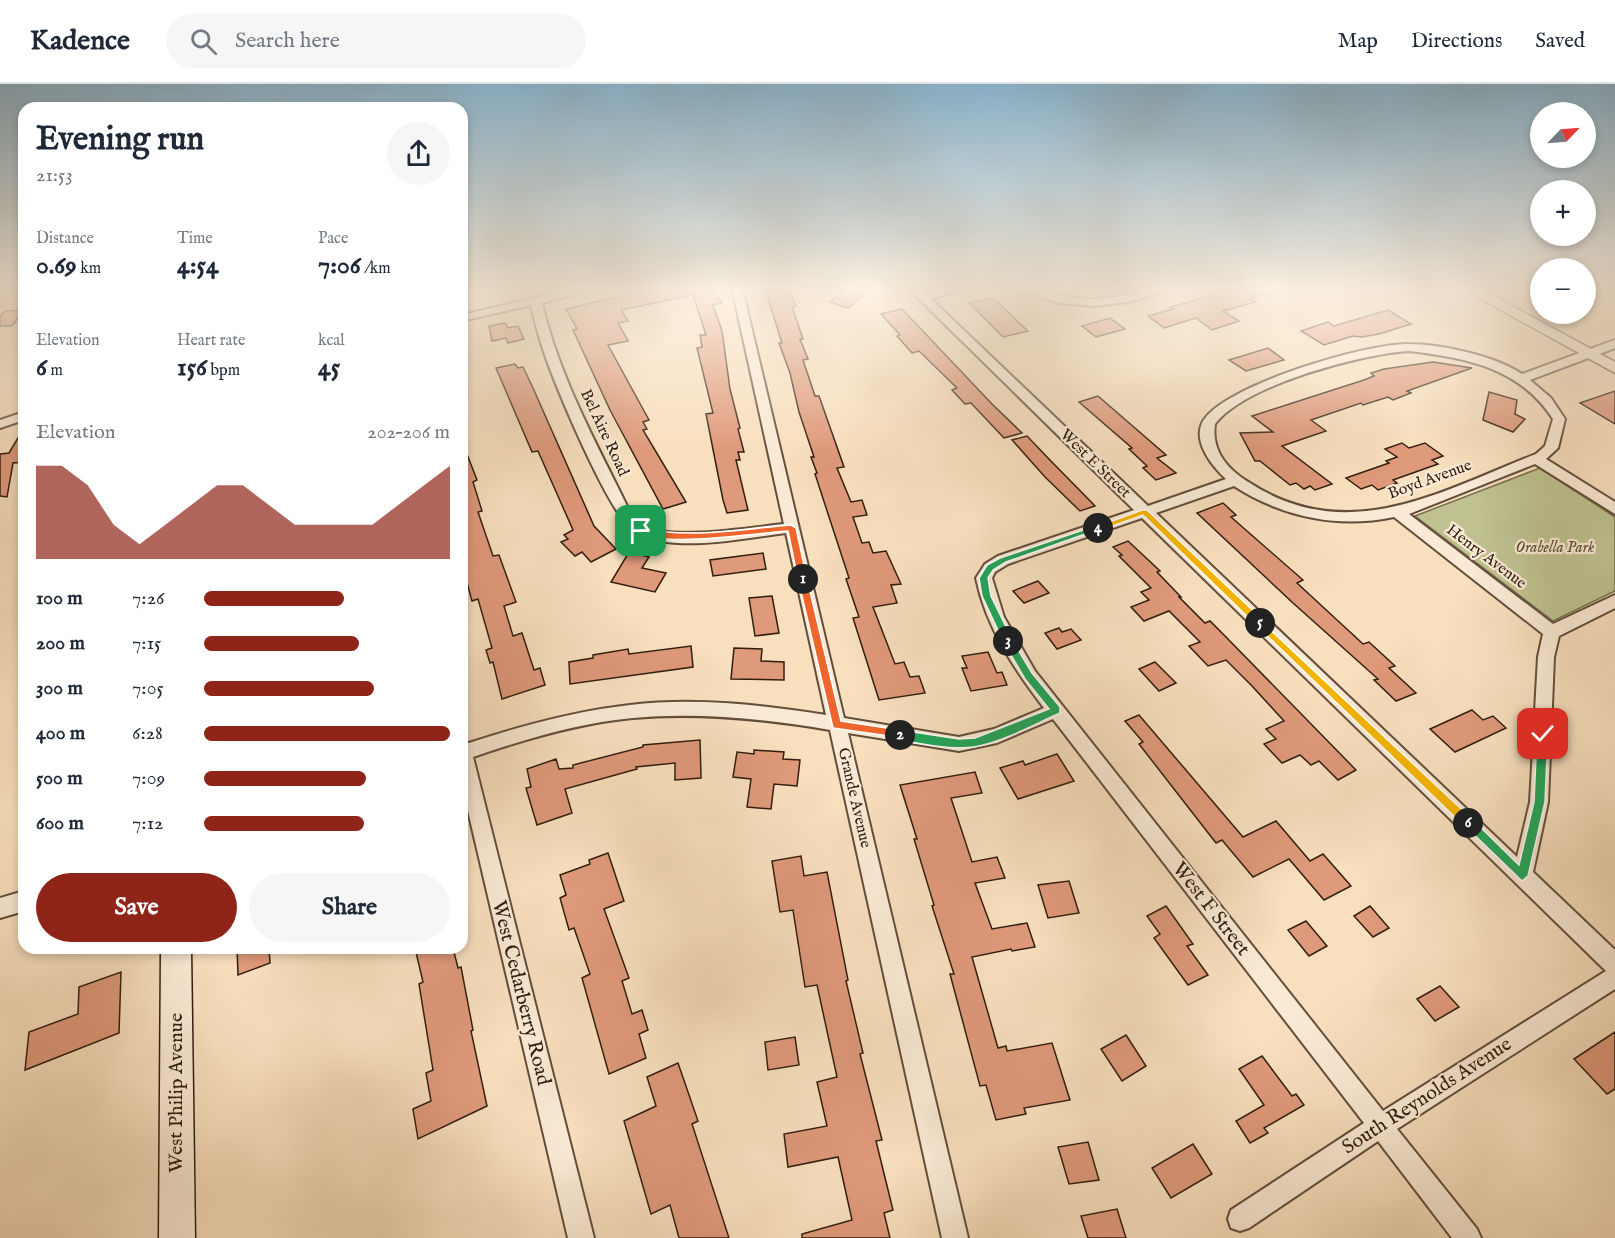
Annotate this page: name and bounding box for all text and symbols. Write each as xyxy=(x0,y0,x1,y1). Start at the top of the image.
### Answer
search box xyxy=(166,14,586,68)
text: Kadence xyxy=(30,24,130,59)
icon: search xyxy=(187,25,220,58)
text: Search here xyxy=(235,27,340,55)
text: Map xyxy=(1338,28,1378,55)
text: Directions xyxy=(1411,28,1502,55)
text: Saved xyxy=(1535,28,1585,55)
north arrow xyxy=(1530,102,1596,168)
map controls xyxy=(1530,102,1596,324)
text: Evening run xyxy=(36,119,204,161)
button: share xyxy=(387,122,450,185)
text: 21:53 xyxy=(36,163,73,188)
button: + xyxy=(1530,180,1596,246)
text: Distance xyxy=(36,229,94,249)
text: Time xyxy=(177,229,213,249)
text: Pace xyxy=(318,229,348,249)
text: 0.69 xyxy=(36,249,77,282)
text: 4:54 xyxy=(177,249,219,282)
text: 7:06 xyxy=(318,249,361,282)
button: − xyxy=(1530,258,1596,324)
text: km xyxy=(77,259,101,279)
text: /km xyxy=(361,259,391,279)
text: Elevation xyxy=(36,331,99,351)
text: Heart rate xyxy=(177,331,245,351)
text: kcal xyxy=(318,331,345,351)
text: 6 xyxy=(36,351,47,384)
text: 156 xyxy=(177,351,207,384)
text: 45 xyxy=(318,351,340,384)
text: m xyxy=(47,361,63,381)
text: bpm xyxy=(207,361,240,381)
street label: Bel Aire Road xyxy=(575,386,633,480)
text: Elevation xyxy=(36,420,115,445)
text: 202–206 m xyxy=(367,420,450,445)
street label: West E Street xyxy=(1055,425,1135,503)
street label: Boyd Avenue xyxy=(1385,456,1475,504)
pin xyxy=(615,505,666,556)
pin: 4 xyxy=(1083,513,1113,543)
icon: arrive xyxy=(624,514,657,547)
text: 4 xyxy=(1094,518,1102,538)
street label: Henry Avenue xyxy=(1442,520,1530,594)
park label: Orabella Park xyxy=(1516,538,1595,558)
pin: 1 xyxy=(788,564,818,594)
text: 1 xyxy=(800,569,806,589)
text: 100 m xyxy=(36,586,83,611)
text: 7:26 xyxy=(132,586,164,611)
pin: 5 xyxy=(1245,608,1275,638)
text: 5 xyxy=(1257,613,1263,633)
pin: 3 xyxy=(993,626,1023,656)
text: 200 m xyxy=(36,631,85,656)
text: 7:15 xyxy=(132,631,161,656)
text: 3 xyxy=(1005,631,1011,651)
text: 300 m xyxy=(36,676,83,701)
text: 7:05 xyxy=(132,676,164,701)
pin xyxy=(1517,708,1568,759)
icon: check xyxy=(1526,717,1559,750)
pin: 2 xyxy=(885,720,915,750)
text: 400 m xyxy=(36,721,85,746)
text: 6:28 xyxy=(132,721,163,746)
text: 2 xyxy=(896,725,904,745)
street label: Grande Avenue xyxy=(833,746,875,850)
text: 500 m xyxy=(36,766,83,791)
text: 7:09 xyxy=(132,766,165,791)
pin: 6 xyxy=(1453,808,1483,838)
text: 600 m xyxy=(36,811,84,836)
text: 7:12 xyxy=(132,811,163,836)
text: 6 xyxy=(1465,813,1471,833)
street label: West F Street xyxy=(1167,857,1255,961)
button: Save xyxy=(36,873,237,942)
button: Share xyxy=(249,873,450,942)
street label: West Cedarberry Road xyxy=(486,898,556,1088)
street label: West Philip Avenue xyxy=(164,1013,189,1173)
street label: South Reynolds Avenue xyxy=(1337,1032,1517,1160)

